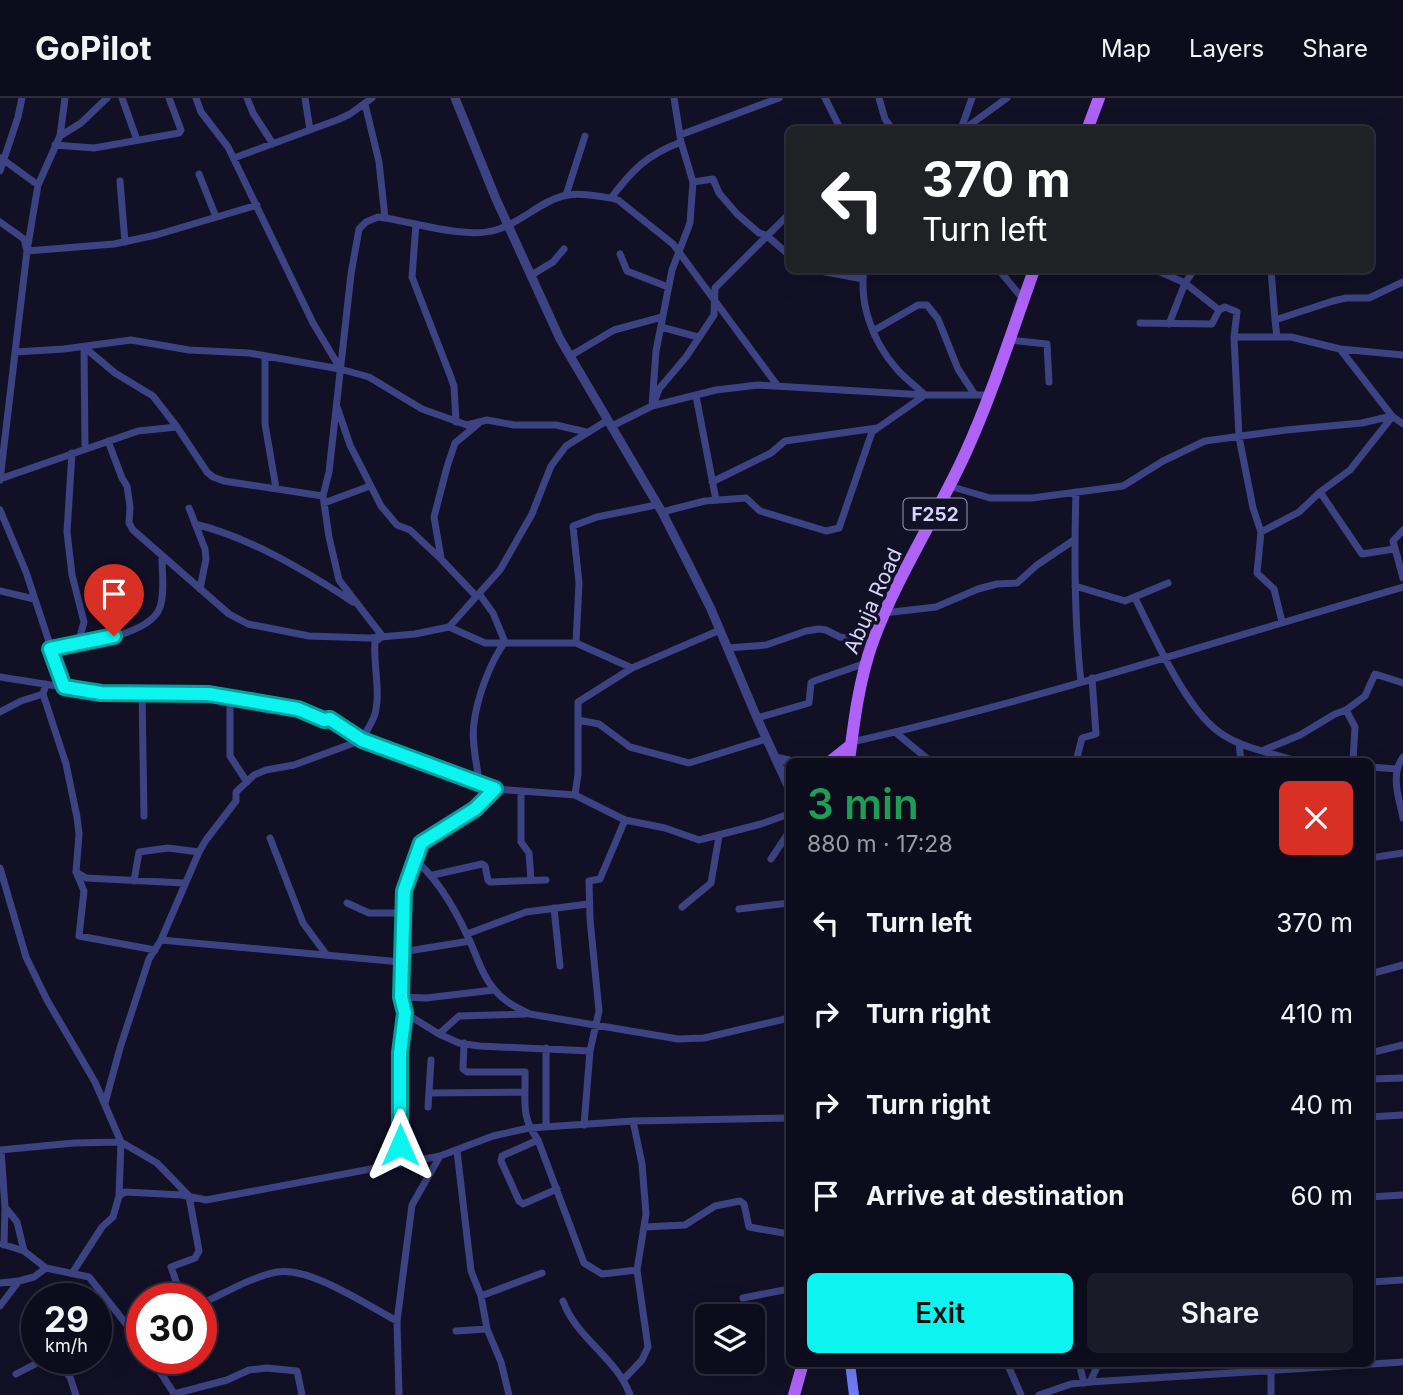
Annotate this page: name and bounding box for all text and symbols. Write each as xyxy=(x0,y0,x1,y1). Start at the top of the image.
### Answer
text: GoPilot xyxy=(35,28,152,68)
text: Map xyxy=(1101,34,1151,63)
text: Layers xyxy=(1189,34,1264,63)
text: Share xyxy=(1302,34,1368,63)
text: 370 m xyxy=(922,150,1071,209)
icon: left xyxy=(807,154,898,245)
text: Turn left xyxy=(922,210,1047,249)
road number: F252 xyxy=(904,498,967,530)
street label: Abuja Road xyxy=(838,544,907,658)
pin xyxy=(84,564,144,636)
icon: arrive xyxy=(95,575,133,613)
text: 3 min xyxy=(807,778,919,829)
button: close xyxy=(1279,781,1353,855)
text: 880 m · 17:28 xyxy=(807,830,953,858)
icon: left xyxy=(807,904,845,942)
text: Turn left xyxy=(866,907,972,938)
text: 370 m xyxy=(1276,907,1353,938)
icon: right xyxy=(807,995,845,1033)
text: Turn right xyxy=(866,998,991,1029)
text: 410 m xyxy=(1280,998,1353,1029)
icon: right xyxy=(807,1086,845,1124)
text: Turn right xyxy=(866,1089,991,1120)
text: 40 m xyxy=(1290,1089,1353,1120)
position arrow xyxy=(363,1108,437,1182)
icon: arrive xyxy=(807,1177,845,1215)
text: Arrive at destination xyxy=(866,1180,1125,1211)
text: 60 m xyxy=(1290,1180,1353,1211)
button: Exit xyxy=(807,1273,1073,1353)
button: Share xyxy=(1087,1273,1353,1353)
speed limit sign: 30 xyxy=(126,1283,217,1374)
text: 29 xyxy=(44,1298,89,1340)
map controls xyxy=(695,1304,765,1374)
button: layers xyxy=(695,1304,765,1374)
text: km/h xyxy=(45,1335,88,1356)

